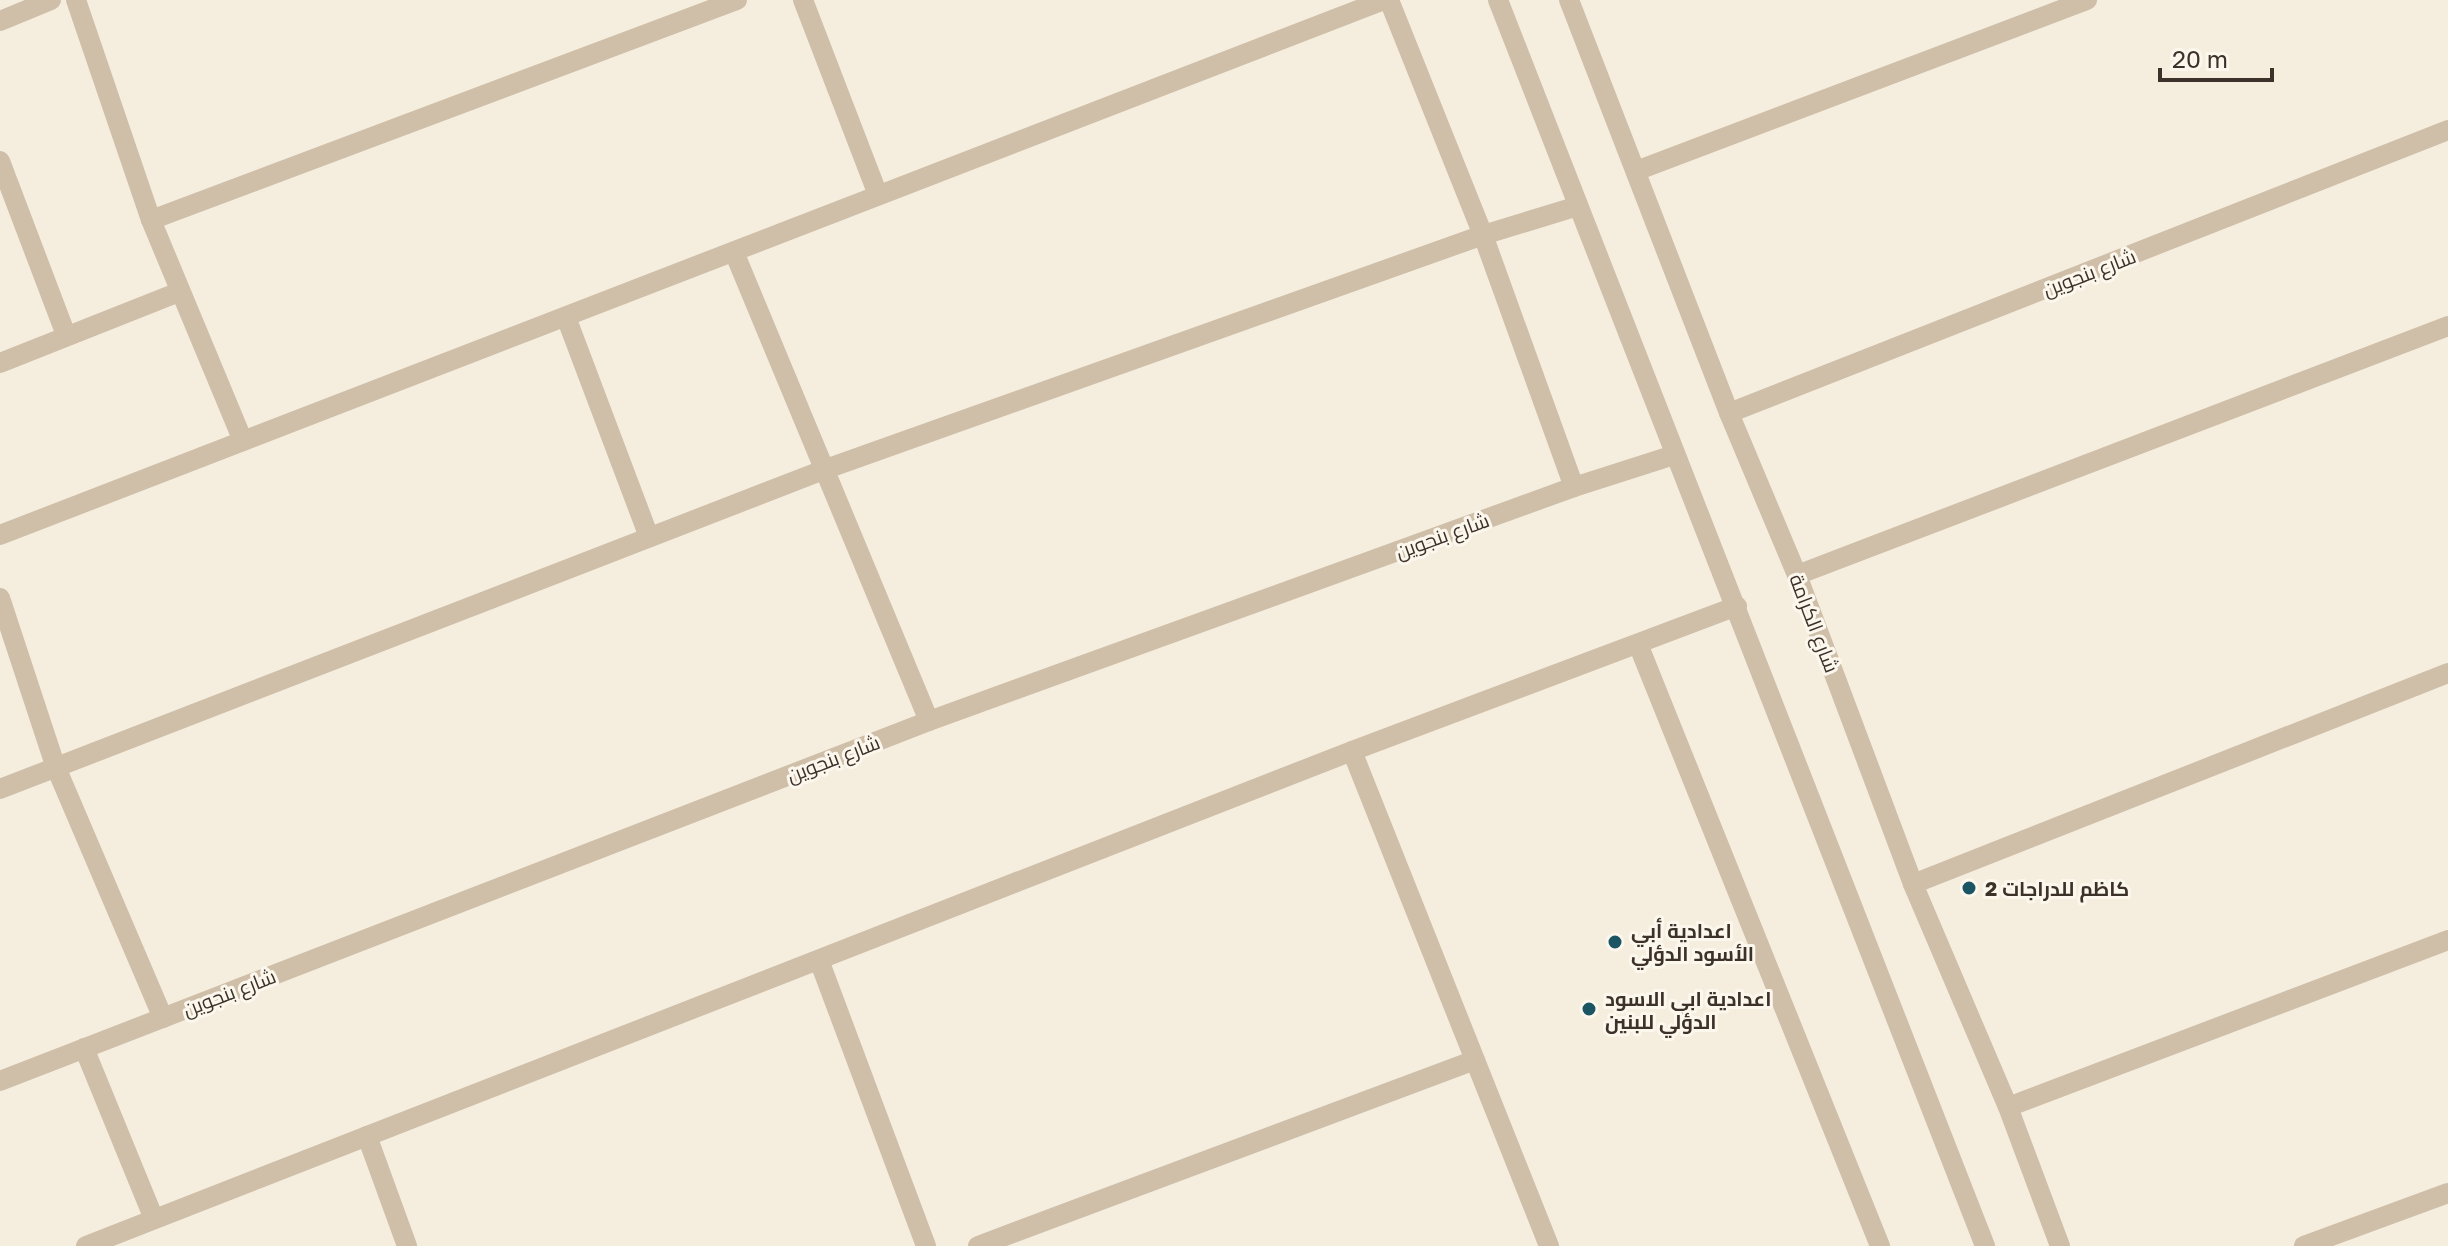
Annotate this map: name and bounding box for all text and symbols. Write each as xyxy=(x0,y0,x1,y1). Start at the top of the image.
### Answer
scale bar xyxy=(2160,32,2272,82)
text: 20 m xyxy=(2172,44,2228,73)
street label: شارع بنجوين xyxy=(2039,243,2140,304)
street label: شارع بنجوين xyxy=(1392,507,1493,566)
street label: شارع الكرامة xyxy=(1782,570,1845,677)
street label: شارع بنجوين xyxy=(783,729,884,790)
place label: كاظم للدراجات 2 xyxy=(1985,876,2129,903)
marker: كاظم للدراجات 2 xyxy=(1960,879,1978,897)
place label: اعدادية أبي الأسود الدؤلي xyxy=(1631,917,1754,970)
marker: اعدادية أبي الأسود الدؤلي xyxy=(1606,933,1624,951)
street label: شارع بنجوين xyxy=(179,963,280,1024)
place label: اعدادية ابي الاسود الدؤلي للبنين xyxy=(1605,986,1771,1038)
marker: اعدادية ابي الاسود الدؤلي للبنين xyxy=(1580,1000,1598,1018)

